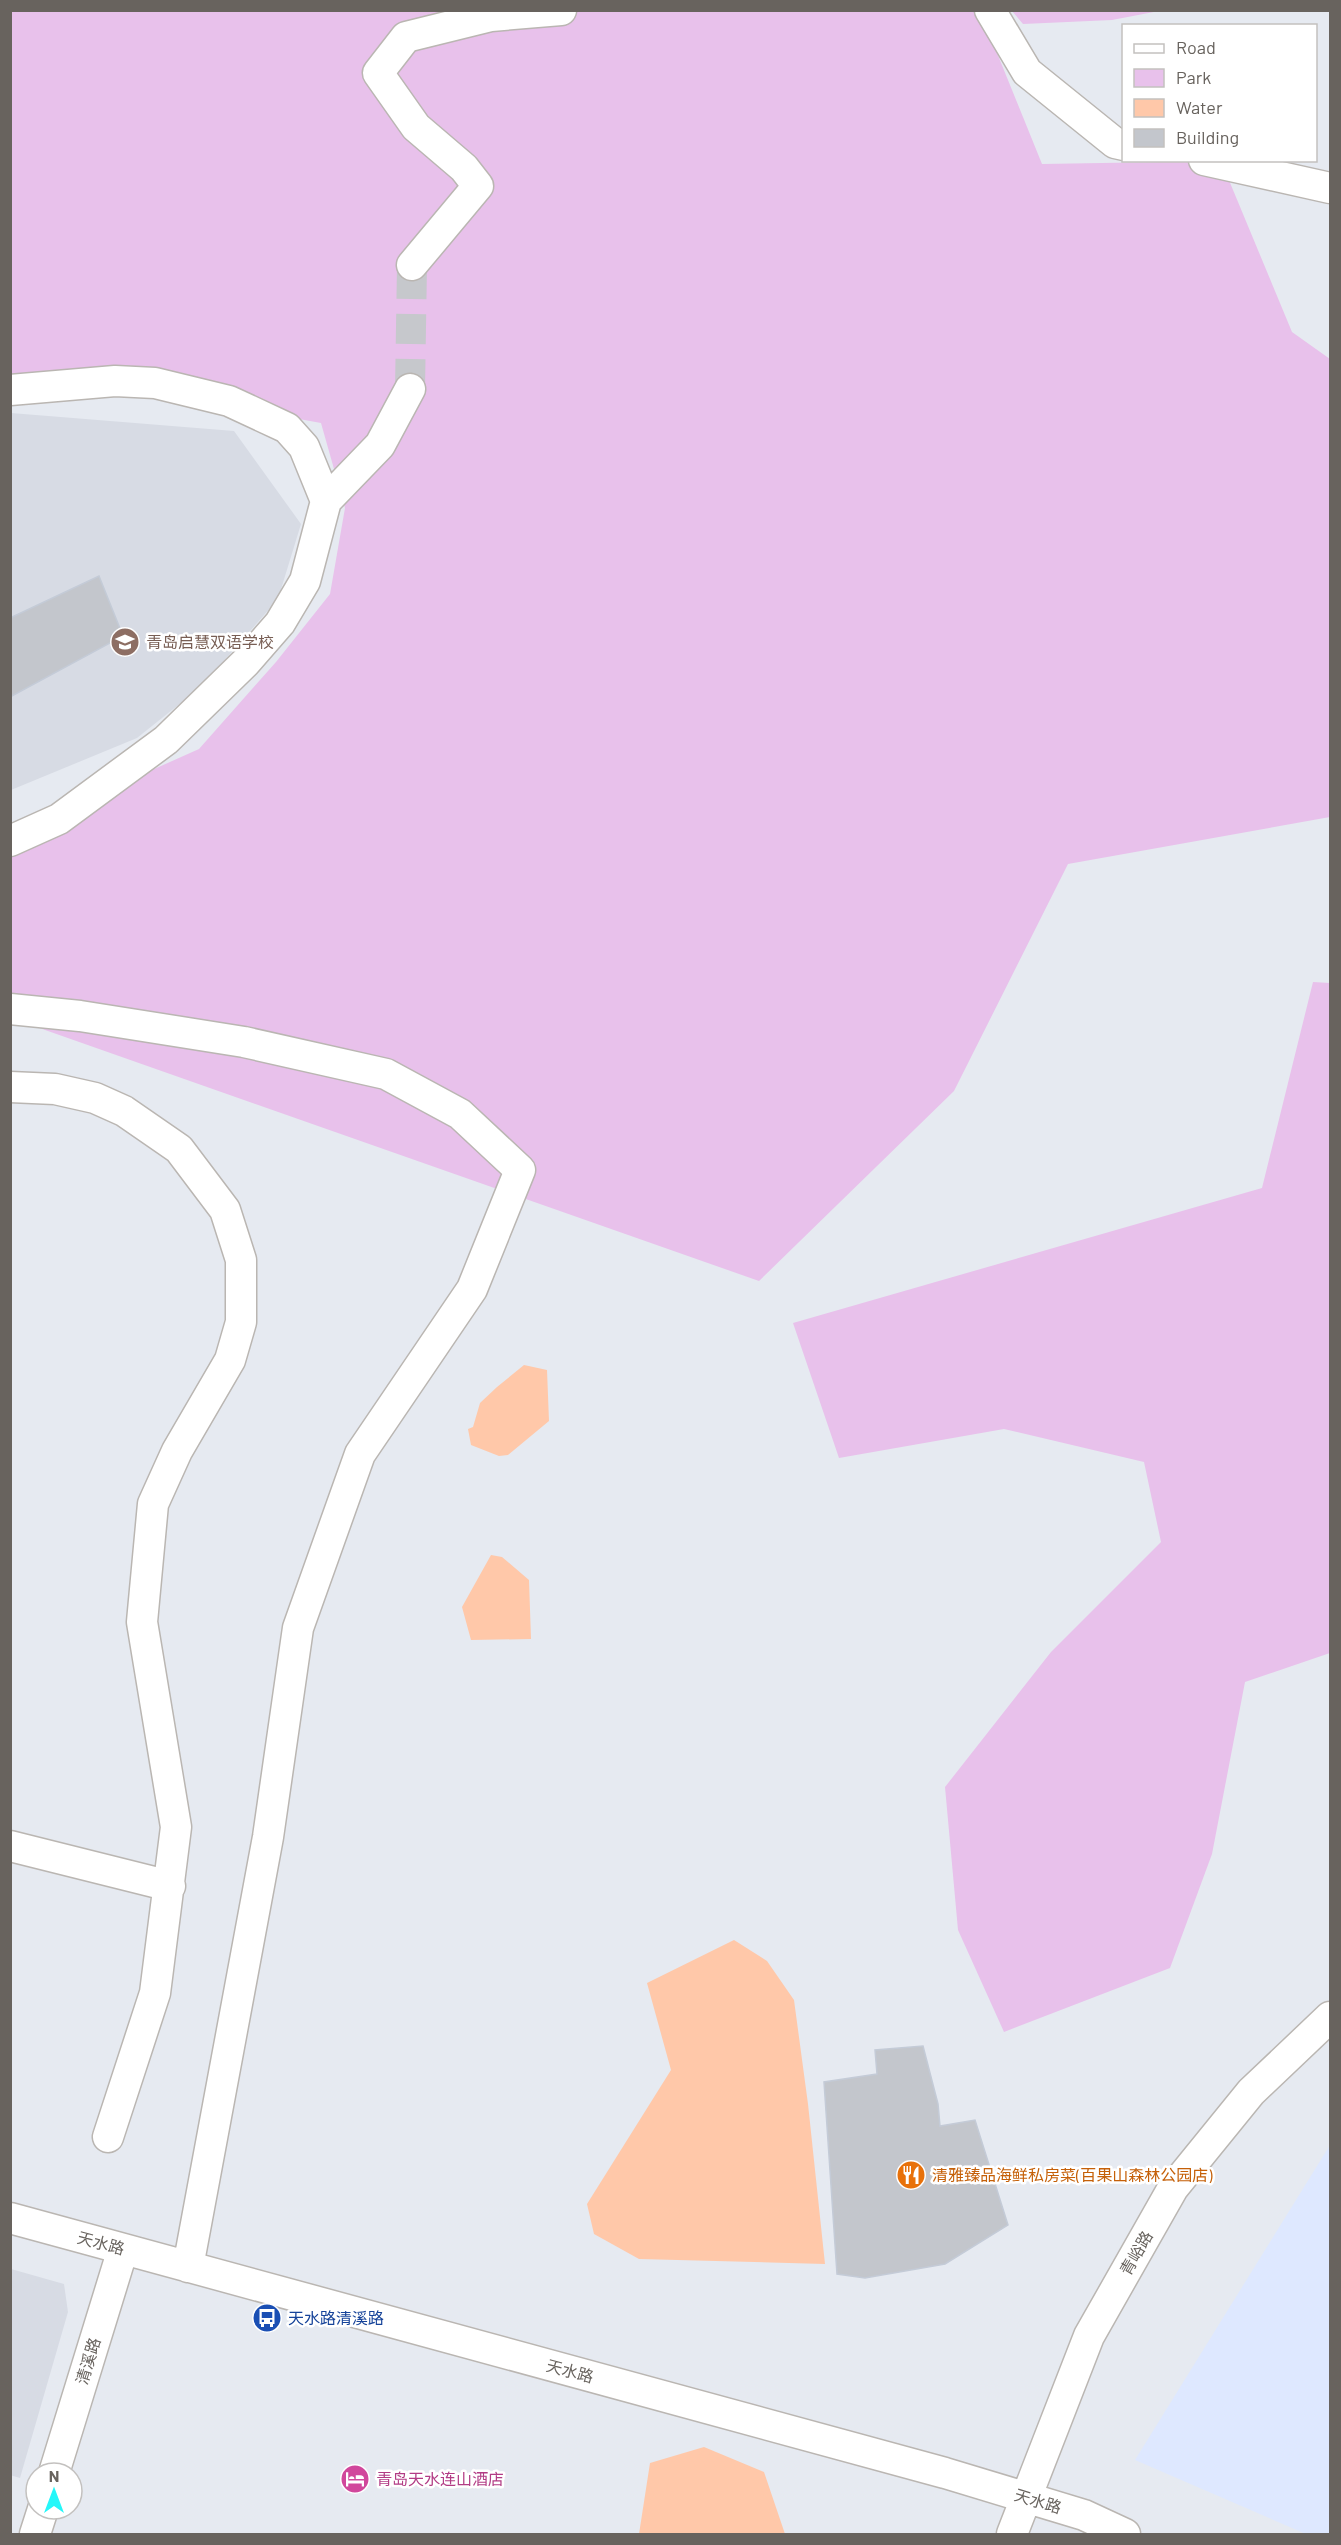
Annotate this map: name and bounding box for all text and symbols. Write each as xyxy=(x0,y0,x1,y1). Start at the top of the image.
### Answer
legend xyxy=(1122,24,1317,162)
text: Road xyxy=(1176,36,1216,58)
text: Park xyxy=(1176,66,1211,88)
text: Water xyxy=(1176,96,1223,118)
text: Building xyxy=(1176,126,1239,148)
school or university icon: 青岛启慧双语学校 xyxy=(109,626,141,658)
place label: 青岛启慧双语学校 xyxy=(146,632,274,651)
restaurant icon: 清雅臻品海鲜私房菜(百果山森林公园店) xyxy=(895,2159,927,2191)
place label: 清雅臻品海鲜私房菜(百果山森林公园店) xyxy=(932,2165,1213,2184)
street label: 天水路 xyxy=(75,2227,127,2258)
street label: 青峪路 xyxy=(1115,2227,1156,2278)
bus stop icon: 天水路清溪路 xyxy=(251,2302,283,2334)
place label: 天水路清溪路 xyxy=(288,2308,384,2327)
street label: 清溪路 xyxy=(71,2335,104,2387)
street label: 天水路 xyxy=(544,2355,596,2386)
north arrow xyxy=(24,2461,84,2521)
hotel icon: 青岛天水连山酒店 xyxy=(339,2463,371,2495)
text: N xyxy=(49,2466,59,2485)
place label: 青岛天水连山酒店 xyxy=(376,2469,504,2488)
street label: 天水路 xyxy=(1012,2484,1064,2517)

